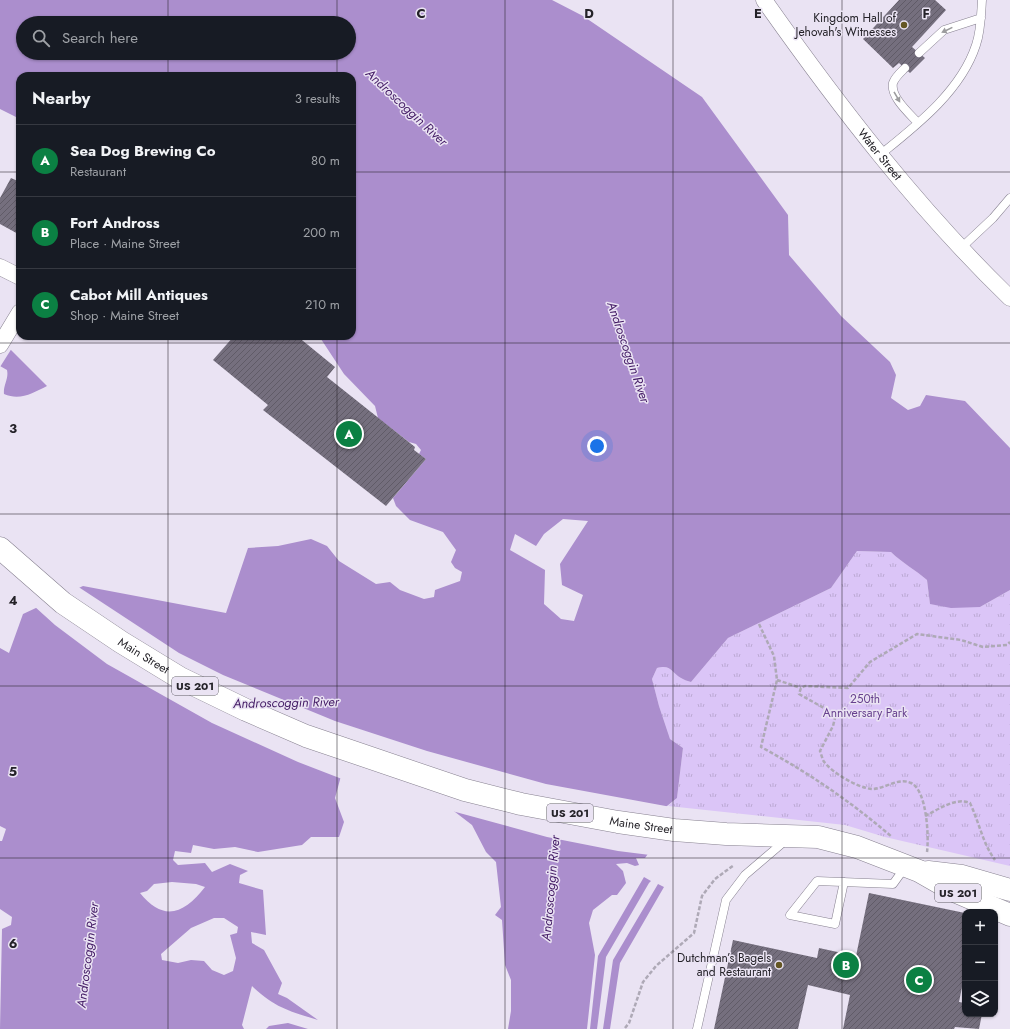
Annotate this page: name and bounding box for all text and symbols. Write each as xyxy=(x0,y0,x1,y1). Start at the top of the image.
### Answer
text: C xyxy=(416,4,426,23)
text: D xyxy=(584,4,594,23)
text: E xyxy=(754,4,762,23)
text: F xyxy=(922,4,930,23)
place label: Kingdom Hall of Jehovah's Witnesses xyxy=(794,9,897,41)
search box xyxy=(16,16,356,60)
marker: Kingdom Hall of Jehovah's Witnesses xyxy=(899,20,909,30)
one-way arrow xyxy=(941,26,952,33)
icon: search xyxy=(30,27,52,49)
text: Search here xyxy=(62,27,138,49)
water label: Androscoggin River xyxy=(361,64,452,151)
text: Nearby xyxy=(32,86,90,110)
text: 3 results xyxy=(295,89,340,108)
one-way arrow xyxy=(894,91,901,103)
street label: Water Street xyxy=(853,125,906,184)
text: Sea Dog Brewing Co xyxy=(70,140,216,162)
text: A xyxy=(40,151,50,170)
text: 80 m xyxy=(311,151,340,170)
text: Restaurant xyxy=(70,162,126,181)
text: Fort Andross xyxy=(70,212,160,234)
text: B xyxy=(41,223,49,242)
text: 200 m xyxy=(303,223,340,242)
text: Place · Maine Street xyxy=(70,234,180,253)
text: Cabot Mill Antiques xyxy=(70,284,208,306)
text: C xyxy=(40,295,50,314)
text: 210 m xyxy=(305,295,340,314)
water label: Androscoggin River xyxy=(602,298,655,406)
text: Shop · Maine Street xyxy=(70,306,179,325)
text: 3 xyxy=(9,419,17,438)
pin: A xyxy=(336,419,362,449)
your location xyxy=(587,436,607,456)
text: 4 xyxy=(8,591,18,610)
street label: Main Street xyxy=(114,633,173,678)
road number: US 201 xyxy=(172,677,218,695)
park label: 250th Anniversary Park xyxy=(823,690,908,722)
water label: Androscoggin River xyxy=(232,692,340,713)
text: 5 xyxy=(9,762,17,781)
road number: US 201 xyxy=(547,804,593,822)
street label: Maine Street xyxy=(608,812,674,839)
water label: Androscoggin River xyxy=(536,834,565,943)
road number: US 201 xyxy=(935,884,981,902)
water label: Androscoggin River xyxy=(71,901,103,1010)
map controls xyxy=(962,909,998,1017)
button: + xyxy=(962,909,998,945)
text: 6 xyxy=(9,934,18,953)
button: − xyxy=(962,945,998,981)
place label: Dutchman’s Bagels and Restaurant xyxy=(677,949,771,981)
pin: B xyxy=(833,950,859,980)
marker: Dutchman’s Bagels and Restaurant xyxy=(774,960,784,970)
pin: C xyxy=(906,965,932,995)
button: layers xyxy=(962,981,998,1017)

